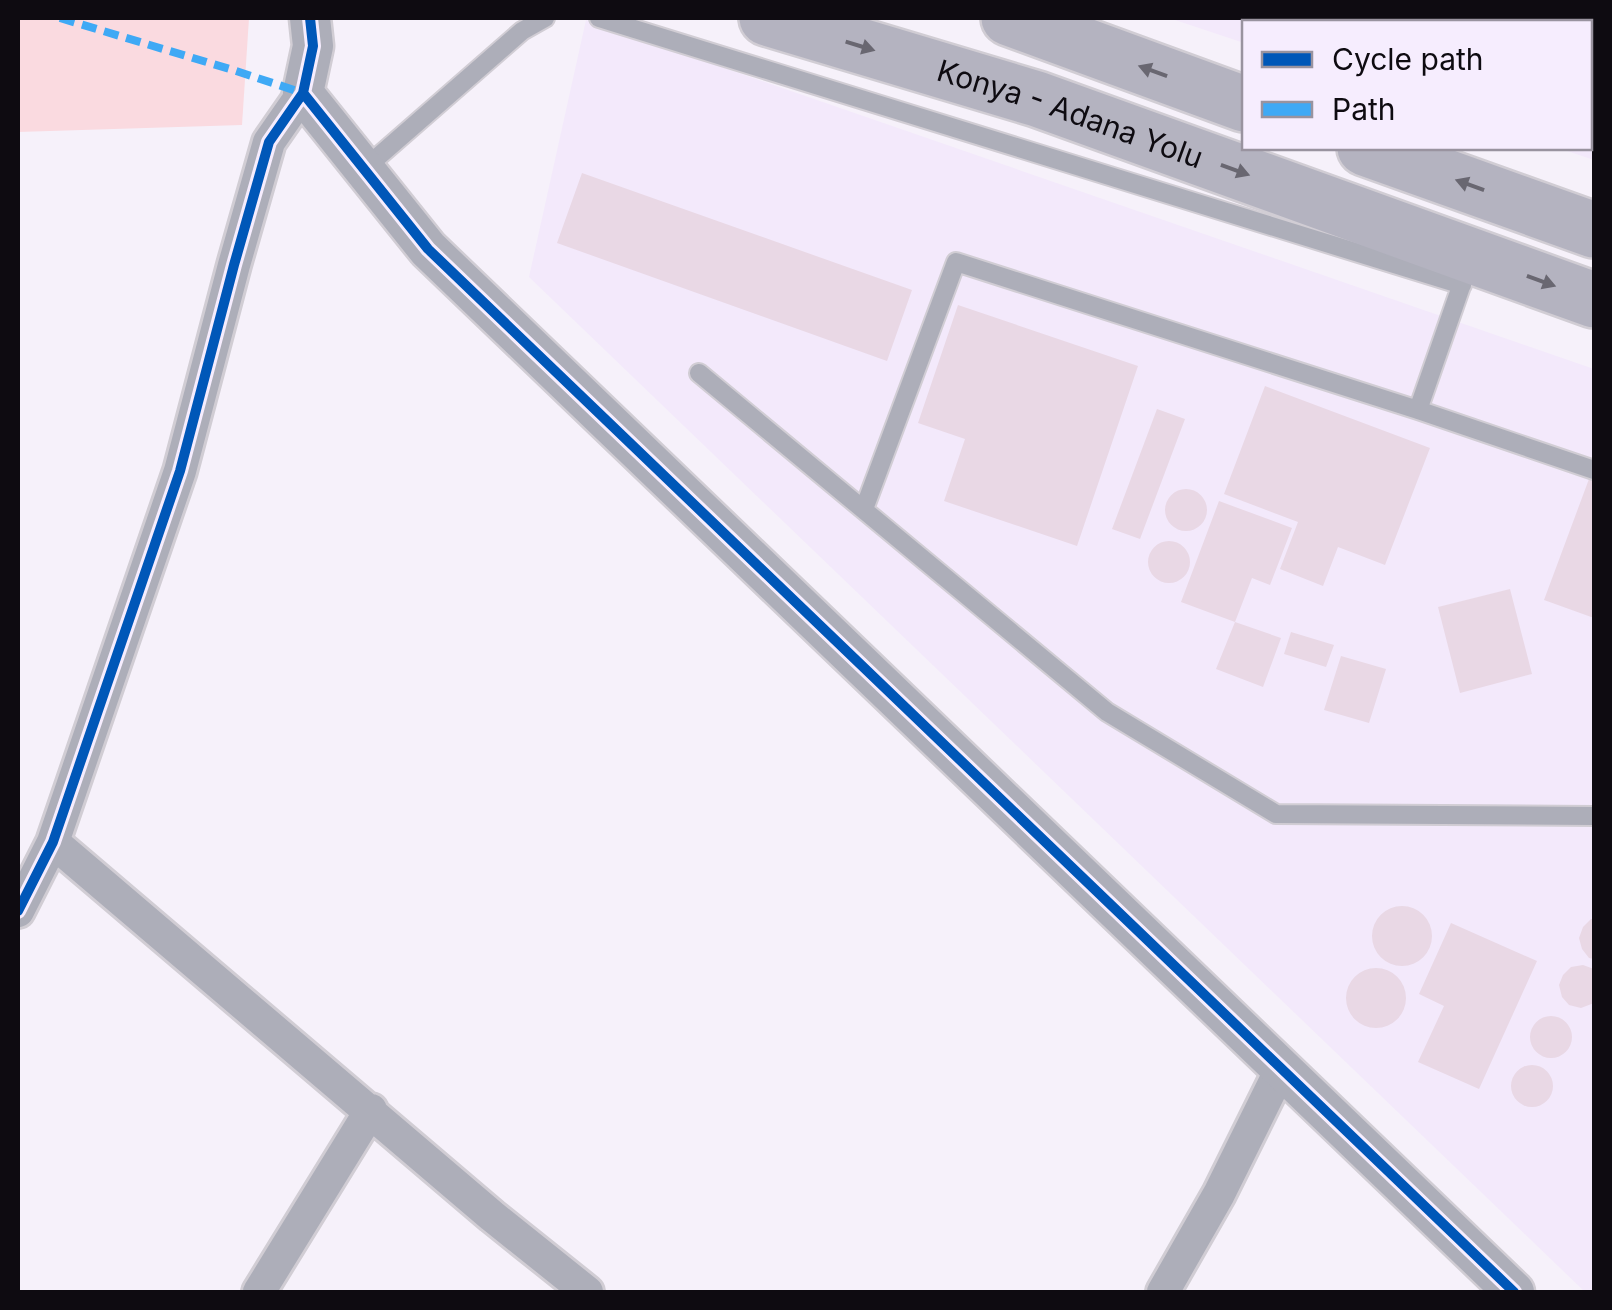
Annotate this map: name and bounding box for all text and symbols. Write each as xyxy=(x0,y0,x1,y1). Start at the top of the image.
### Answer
legend xyxy=(1242,20,1592,150)
one-way arrow xyxy=(846,39,876,54)
text: Cycle path xyxy=(1332,41,1484,77)
street label: Konya - Adana Yolu xyxy=(933,52,1208,175)
one-way arrow xyxy=(1137,63,1167,78)
text: Path xyxy=(1332,91,1396,127)
one-way arrow xyxy=(1220,163,1250,178)
one-way arrow xyxy=(1454,177,1484,192)
one-way arrow xyxy=(1526,274,1556,289)

